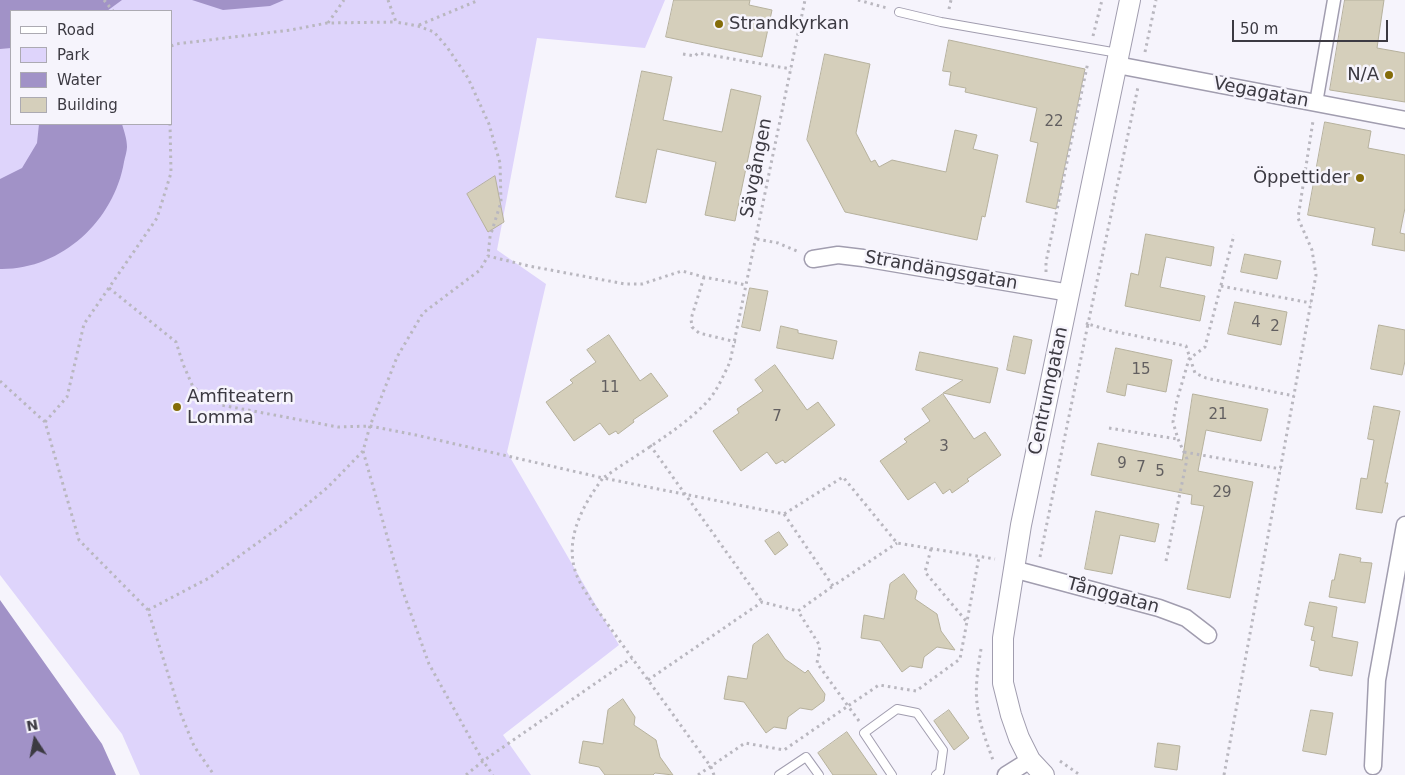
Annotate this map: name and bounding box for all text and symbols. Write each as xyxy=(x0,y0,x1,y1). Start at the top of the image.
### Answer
legend xyxy=(10,10,172,125)
scale bar xyxy=(1235,10,1391,42)
place label: Strandkyrkan xyxy=(729,13,849,35)
marker: Strandkyrkan xyxy=(713,18,725,30)
text: 50 m xyxy=(1240,20,1278,38)
text: Road xyxy=(57,21,95,39)
text: Park xyxy=(57,46,89,64)
place label: N/A xyxy=(1347,64,1379,86)
marker: N/A xyxy=(1383,69,1395,81)
text: Water xyxy=(57,71,101,89)
street label: Vegagatan xyxy=(1212,73,1310,113)
text: Building xyxy=(57,96,118,114)
house number: 22 xyxy=(1044,113,1064,131)
street label: Sävgången xyxy=(737,116,777,220)
place label: Öppettider xyxy=(1253,167,1350,189)
marker: Öppettider xyxy=(1354,172,1366,184)
street label: Strandängsgatan xyxy=(863,247,1019,295)
house number: 4 xyxy=(1251,314,1261,332)
house number: 2 xyxy=(1270,318,1280,336)
street label: Centrumgatan xyxy=(1025,325,1073,457)
house number: 15 xyxy=(1131,361,1151,379)
house number: 11 xyxy=(600,379,620,397)
place label: Amfiteatern Lomma xyxy=(187,386,294,428)
marker: Amfiteatern Lomma xyxy=(171,401,183,413)
house number: 21 xyxy=(1208,406,1228,424)
house number: 7 xyxy=(772,408,782,426)
house number: 3 xyxy=(939,438,949,456)
house number: 9 xyxy=(1117,455,1127,473)
house number: 7 xyxy=(1136,459,1146,477)
house number: 5 xyxy=(1155,463,1165,481)
house number: 29 xyxy=(1212,484,1232,502)
street label: Tånggatan xyxy=(1064,573,1162,619)
north arrow xyxy=(10,715,60,765)
text: N xyxy=(25,716,39,734)

